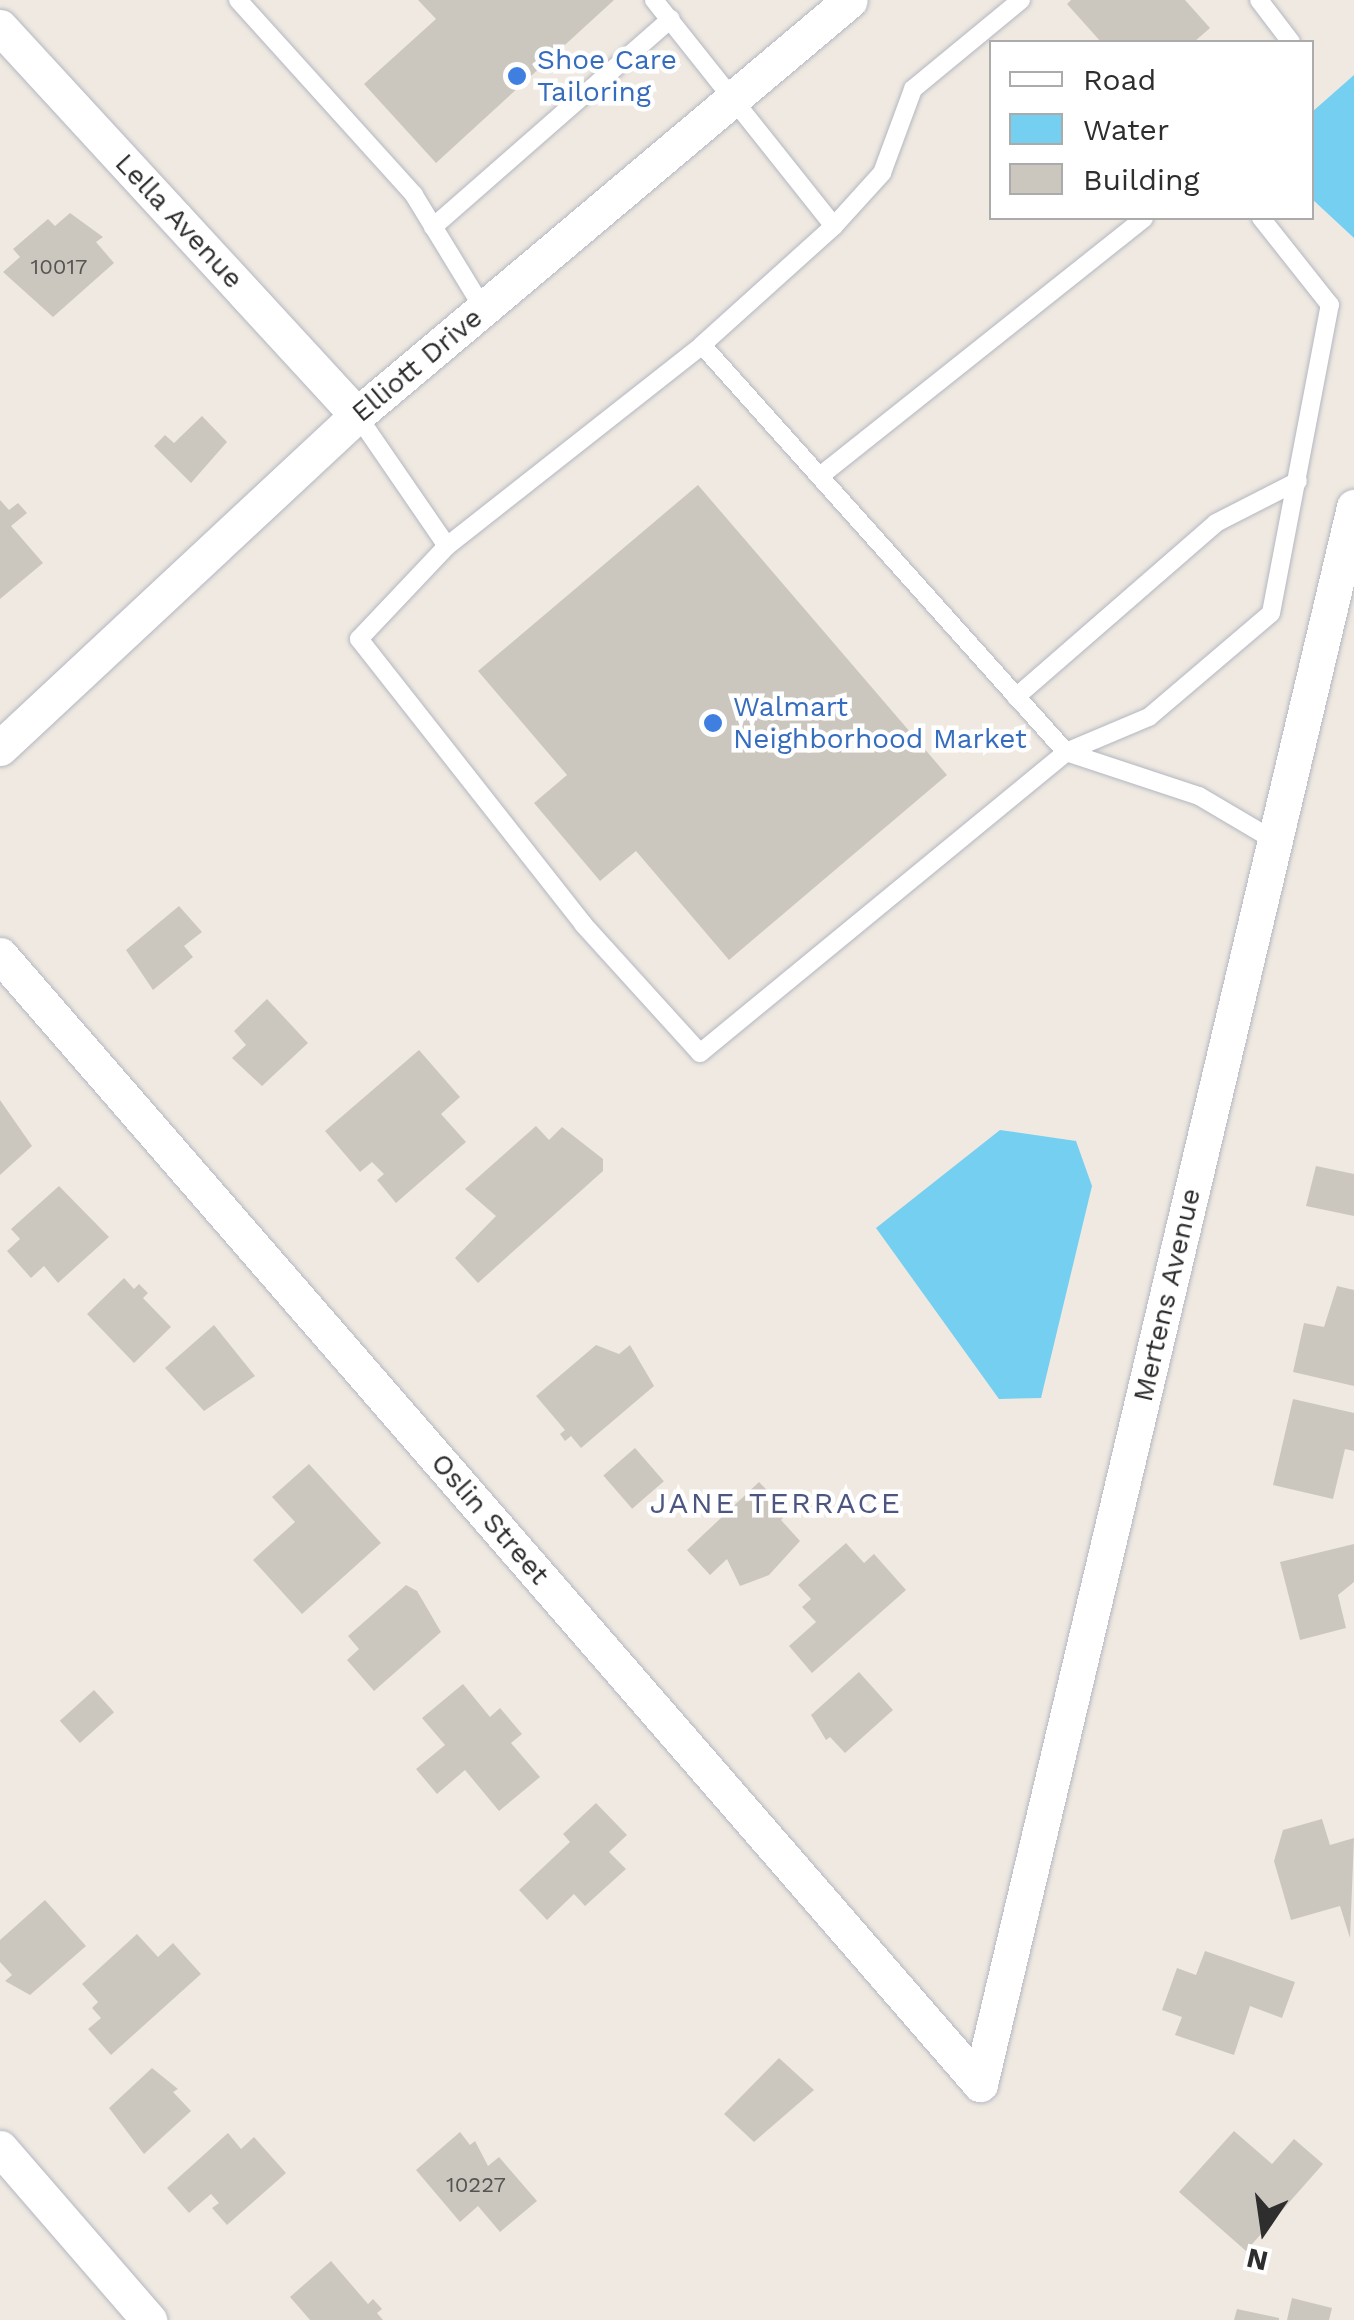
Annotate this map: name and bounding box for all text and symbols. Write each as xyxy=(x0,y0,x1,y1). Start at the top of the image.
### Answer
legend xyxy=(989,40,1314,220)
place label: Shoe Care Tailoring xyxy=(537,43,677,109)
text: Road xyxy=(1083,62,1156,97)
marker: Shoe Care Tailoring xyxy=(506,65,528,87)
text: Water xyxy=(1083,112,1169,147)
street label: Lella Avenue xyxy=(107,146,251,296)
text: Building xyxy=(1083,162,1200,197)
house number: 10017 xyxy=(31,254,87,280)
street label: Elliott Drive xyxy=(345,301,489,429)
place label: Walmart Neighborhood Market xyxy=(733,690,1027,756)
marker: Walmart Neighborhood Market xyxy=(702,712,724,734)
street label: Mertens Avenue xyxy=(1126,1185,1208,1405)
street label: Oslin Street xyxy=(424,1447,556,1591)
district label: JANE TERRACE xyxy=(649,1485,903,1521)
house number: 10227 xyxy=(446,2172,506,2198)
north arrow xyxy=(1214,2180,1314,2280)
text: N xyxy=(1243,2241,1271,2278)

